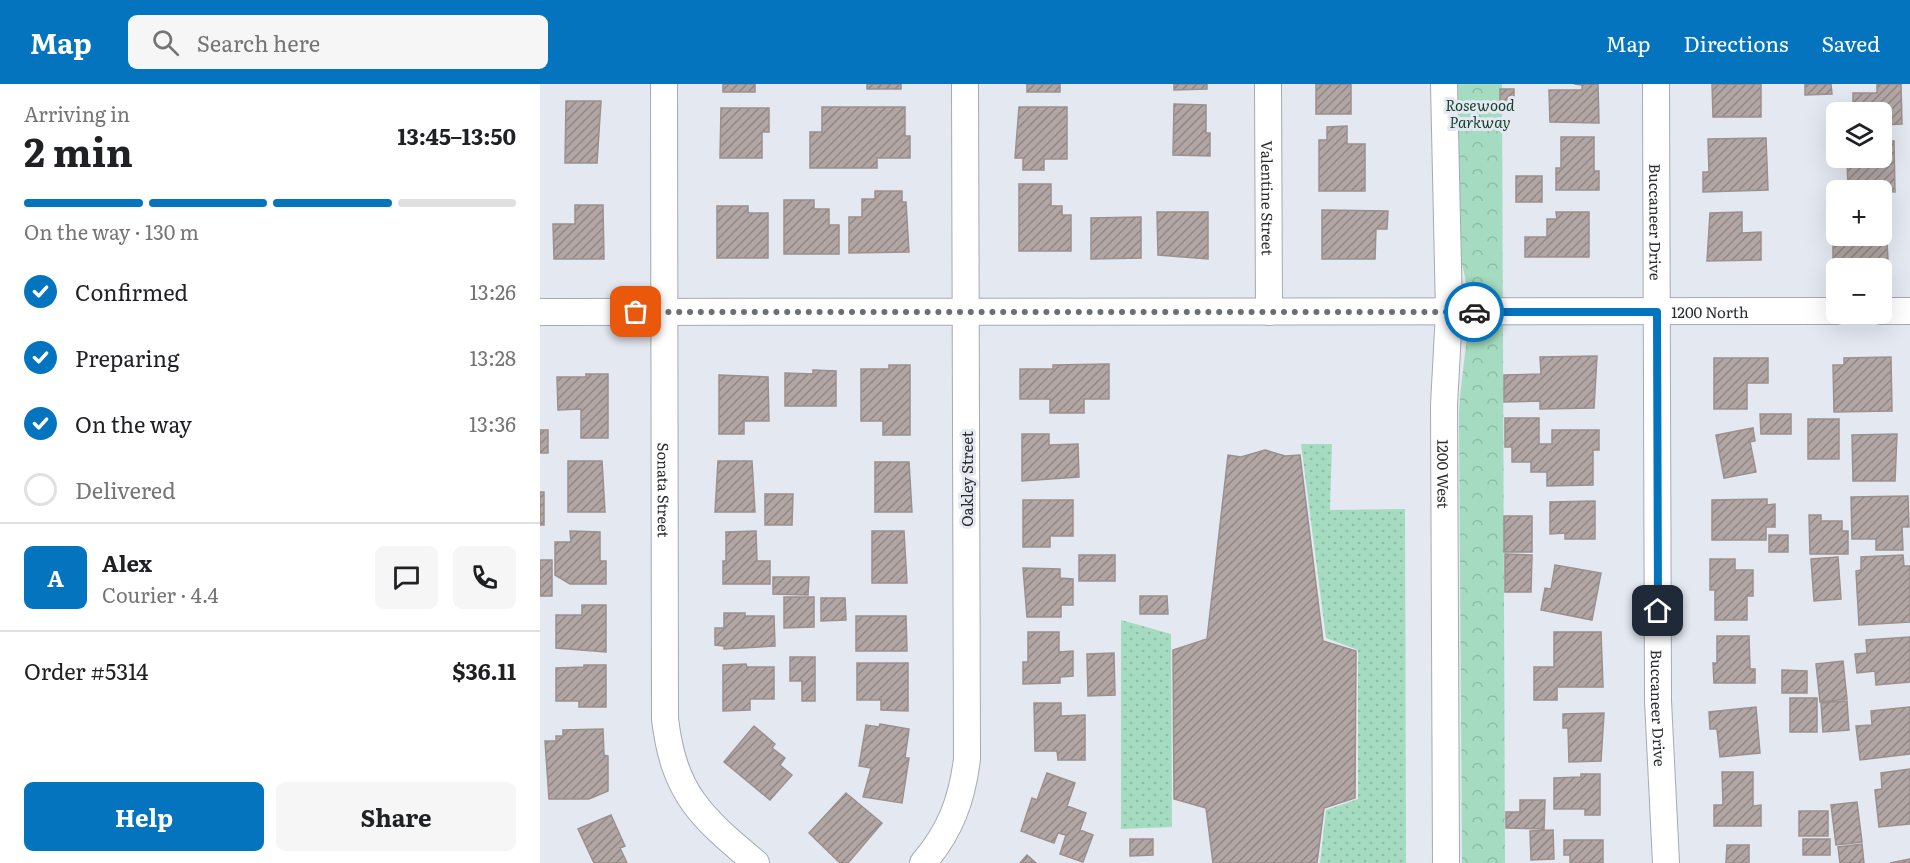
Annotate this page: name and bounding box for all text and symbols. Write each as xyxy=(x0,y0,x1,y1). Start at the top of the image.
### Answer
search box xyxy=(128,15,548,69)
text: Map xyxy=(30,21,92,63)
icon: search xyxy=(149,26,182,59)
text: Search here xyxy=(197,26,320,59)
text: Map xyxy=(1606,27,1651,58)
text: Directions xyxy=(1684,27,1789,58)
text: Saved xyxy=(1822,27,1880,58)
park label: Rosewood Parkway xyxy=(1445,93,1515,133)
text: Arriving in xyxy=(24,98,130,128)
map controls xyxy=(1826,102,1892,324)
button: layers xyxy=(1826,102,1892,168)
text: 13:45–13:50 xyxy=(397,119,516,152)
text: 2 min xyxy=(24,121,133,179)
street label: Valentine Street xyxy=(1257,141,1280,255)
street label: Buccaneer Drive xyxy=(1645,163,1668,281)
button: + xyxy=(1826,180,1892,246)
text: On the way · 130 m xyxy=(24,216,199,246)
button: − xyxy=(1826,258,1892,324)
icon: check xyxy=(24,275,57,308)
text: Confirmed xyxy=(75,275,188,308)
text: 13:26 xyxy=(470,276,516,306)
courier xyxy=(1444,282,1504,342)
pin xyxy=(610,286,661,337)
icon: bag xyxy=(619,295,652,328)
icon: car xyxy=(1458,296,1491,329)
street label: 1200 North xyxy=(1671,300,1749,323)
icon: check xyxy=(24,341,57,374)
text: Preparing xyxy=(75,341,179,374)
text: 13:28 xyxy=(469,342,516,372)
icon: check xyxy=(24,407,57,440)
text: On the way xyxy=(75,407,192,440)
text: 13:36 xyxy=(469,408,516,438)
street label: Oakley Street xyxy=(955,431,978,527)
street label: 1200 West xyxy=(1433,439,1456,509)
street label: Sonata Street xyxy=(653,442,676,538)
text: Delivered xyxy=(75,473,176,506)
text: Alex xyxy=(102,546,152,579)
button: chat xyxy=(375,546,438,609)
button: phone xyxy=(453,546,516,609)
text: A xyxy=(47,561,64,594)
text: Courier · 4.4 xyxy=(102,579,219,609)
pin xyxy=(1632,585,1683,636)
icon: home xyxy=(1641,594,1674,627)
street label: Buccaneer Drive xyxy=(1646,649,1673,767)
text: Order #5314 xyxy=(24,654,148,687)
text: $36.11 xyxy=(452,654,516,687)
button: Help xyxy=(24,782,264,851)
button: Share xyxy=(276,782,516,851)

